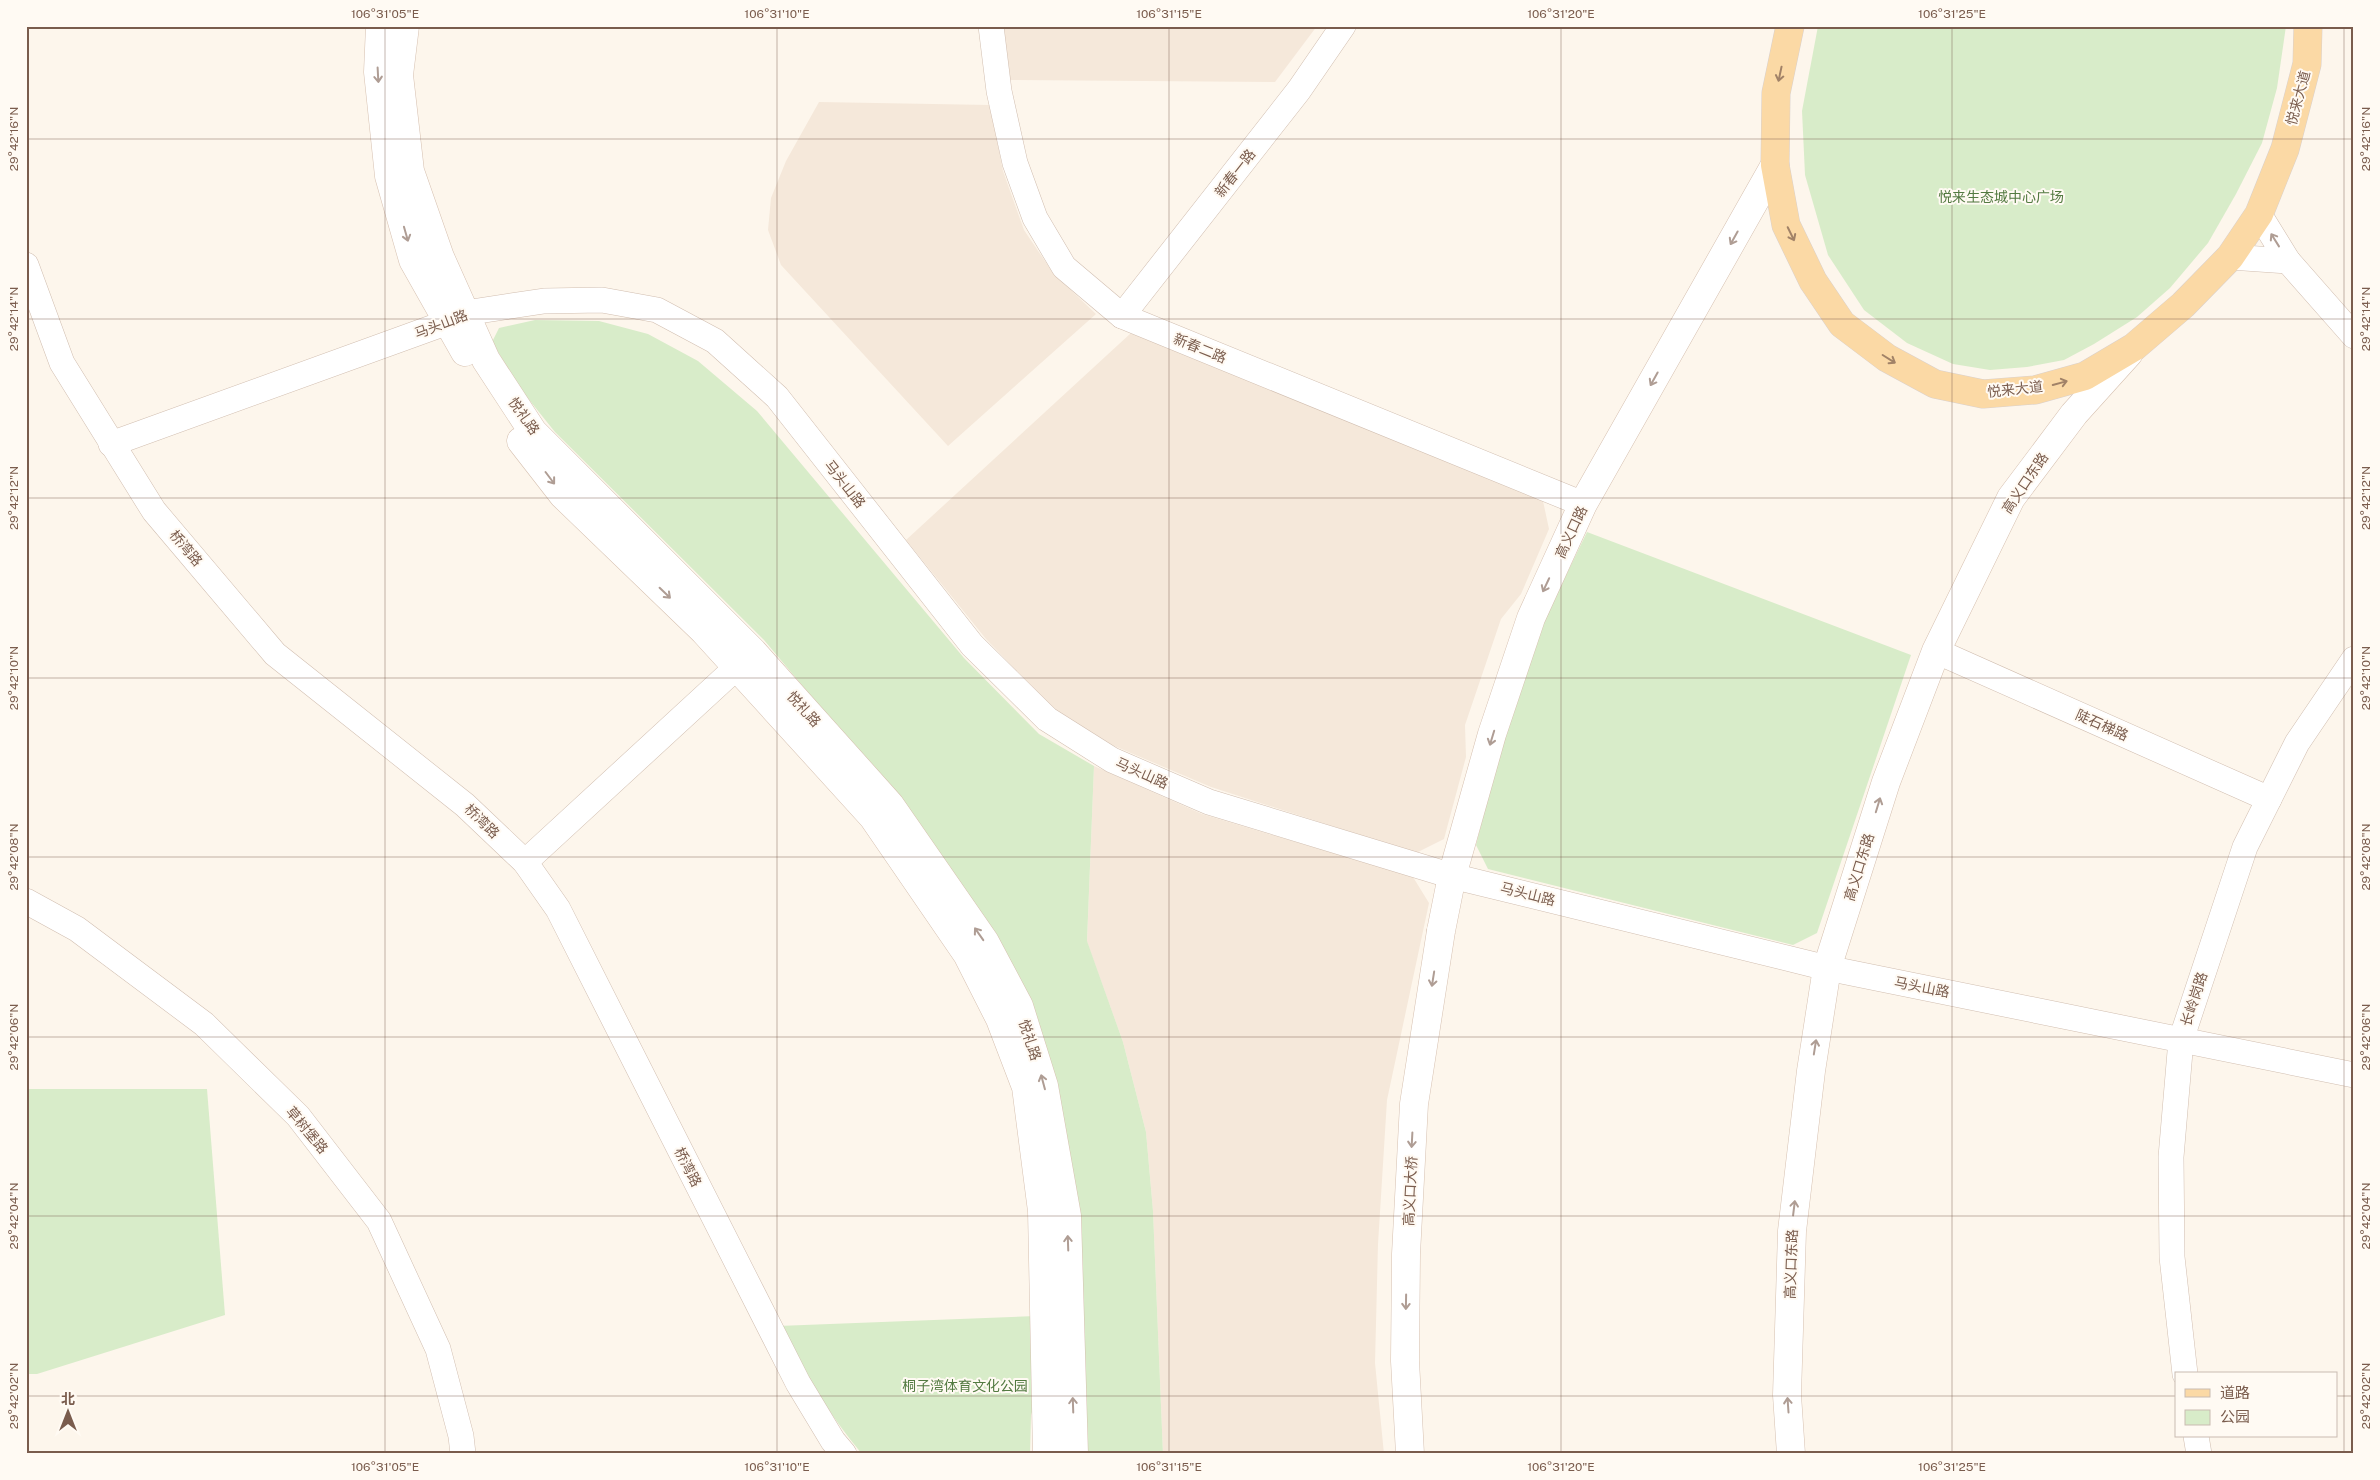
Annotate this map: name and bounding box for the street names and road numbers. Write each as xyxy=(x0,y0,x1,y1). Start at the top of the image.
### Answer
street label: 悦来大道 xyxy=(2283,69,2313,127)
street label: 新春一路 xyxy=(1211,146,1259,200)
street label: 马头山路 xyxy=(412,306,470,342)
street label: 新春二路 xyxy=(1171,330,1229,366)
street label: 悦来大道 xyxy=(1986,378,2044,400)
street label: 悦礼路 xyxy=(505,394,543,438)
street label: 高义口东路 xyxy=(1999,450,2051,516)
street label: 马头山路 xyxy=(821,457,869,511)
street label: 高义口路 xyxy=(1552,503,1590,561)
street label: 桥湾路 xyxy=(166,527,206,569)
street label: 悦礼路 xyxy=(784,688,824,730)
street label: 陡石梯路 xyxy=(2073,706,2131,744)
street label: 马头山路 xyxy=(1113,754,1171,792)
street label: 桥湾路 xyxy=(461,801,503,841)
street label: 高义口东路 xyxy=(1841,831,1877,903)
street label: 马头山路 xyxy=(1499,879,1557,909)
street label: 长岭岗路 xyxy=(2178,970,2210,1028)
street label: 马头山路 xyxy=(1893,974,1951,1000)
street label: 悦礼路 xyxy=(1016,1018,1044,1062)
street label: 草树堡路 xyxy=(283,1103,331,1157)
street label: 桥湾路 xyxy=(671,1145,705,1189)
street label: 高义口大桥 xyxy=(1400,1156,1420,1226)
street label: 高义口东路 xyxy=(1782,1229,1800,1299)

